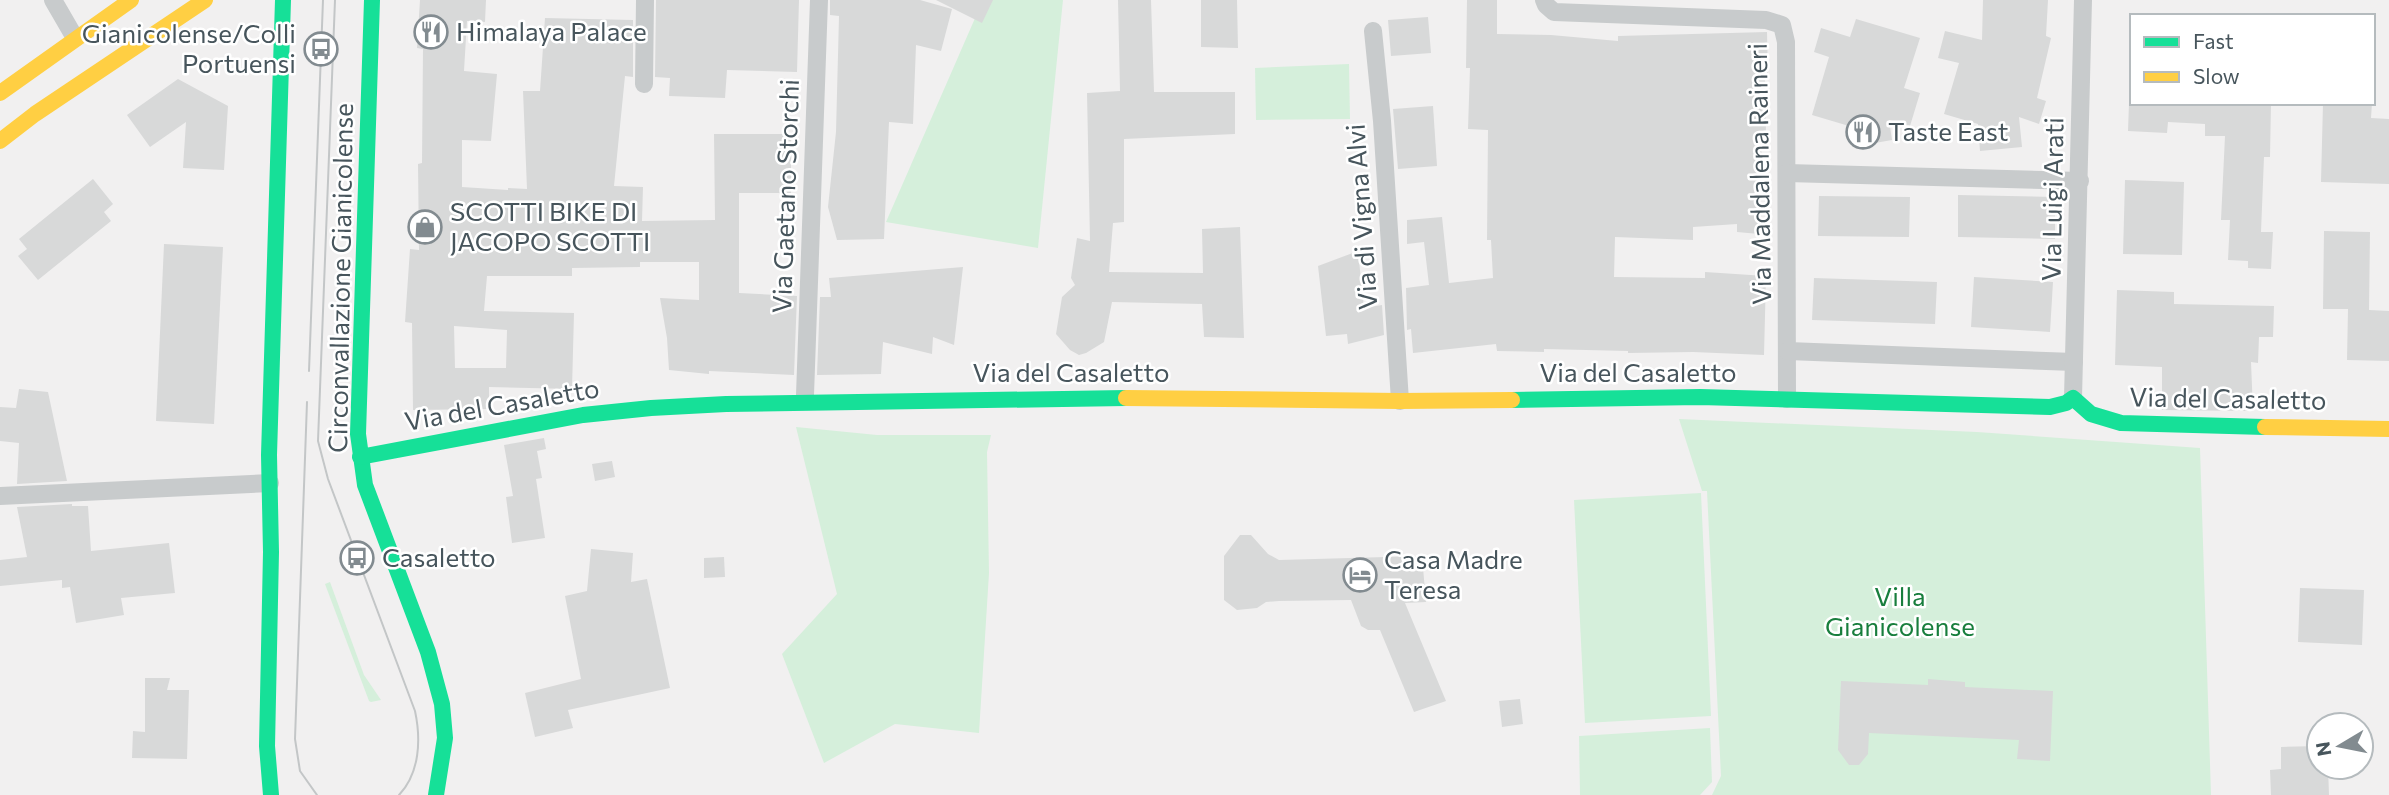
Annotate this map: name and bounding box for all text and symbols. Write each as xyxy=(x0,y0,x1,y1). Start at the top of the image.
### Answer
restaurant icon: Himalaya Palace xyxy=(412,13,450,51)
legend xyxy=(2130,14,2375,105)
place label: Himalaya Palace xyxy=(456,15,647,46)
place label: Gianicolense/Colli Portuensi xyxy=(82,17,296,78)
text: Fast xyxy=(2193,28,2234,53)
bus stop icon: Gianicolense/Colli Portuensi xyxy=(302,30,340,68)
street label: Via Maddalena Raineri xyxy=(1741,43,1776,305)
text: Slow xyxy=(2193,63,2240,88)
street label: Via Gaetano Storchi xyxy=(765,78,804,314)
street label: Circonvallazione Gianicolense xyxy=(321,103,358,453)
restaurant icon: Taste East xyxy=(1844,113,1882,151)
place label: Taste East xyxy=(1888,115,2008,146)
street label: Via Luigi Arati xyxy=(2035,117,2068,281)
street label: Via di Vigna Alvi xyxy=(1339,123,1382,311)
place label: SCOTTI BIKE DI JACOPO SCOTTI xyxy=(450,195,650,256)
shop icon: SCOTTI BIKE DI JACOPO SCOTTI xyxy=(406,208,444,246)
street label: Via del Casaletto xyxy=(972,356,1170,387)
street label: Via del Casaletto xyxy=(1539,356,1737,387)
street label: Via del Casaletto xyxy=(402,371,601,436)
street label: Via del Casaletto xyxy=(2129,380,2327,415)
bus stop icon: Casaletto xyxy=(338,539,376,577)
place label: Casaletto xyxy=(382,541,496,572)
place label: Casa Madre Teresa xyxy=(1384,543,1523,604)
hotel icon: Casa Madre Teresa xyxy=(1341,556,1379,594)
park label: Villa Gianicolense xyxy=(1825,580,1975,641)
north arrow xyxy=(2305,711,2375,781)
text: N xyxy=(2310,740,2335,758)

